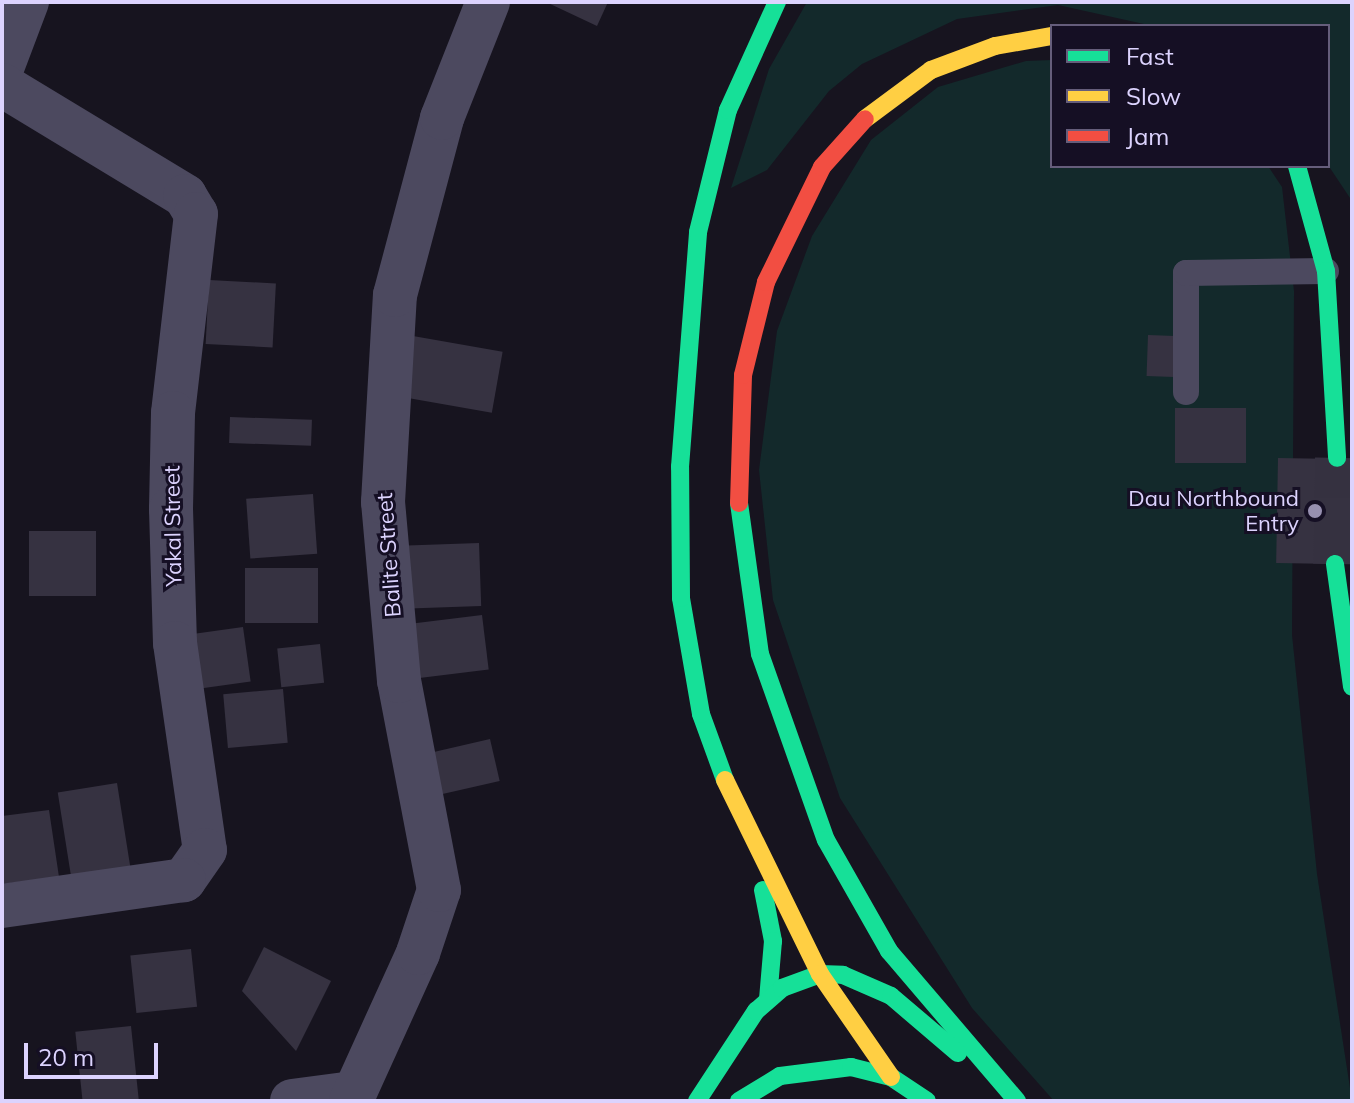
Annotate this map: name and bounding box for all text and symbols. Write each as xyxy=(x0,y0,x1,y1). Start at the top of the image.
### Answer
legend xyxy=(1050,24,1330,168)
text: Fast xyxy=(1126,41,1174,71)
text: Slow xyxy=(1126,81,1181,111)
text: Jam xyxy=(1126,121,1169,151)
street label: Yakal Street xyxy=(159,465,187,587)
place label: Dau Northbound Entry xyxy=(1128,485,1299,536)
street label: Balite Street xyxy=(371,492,407,618)
marker: Dau Northbound Entry xyxy=(1306,502,1324,520)
scale bar xyxy=(28,1027,162,1077)
text: 20 m xyxy=(38,1042,94,1072)

